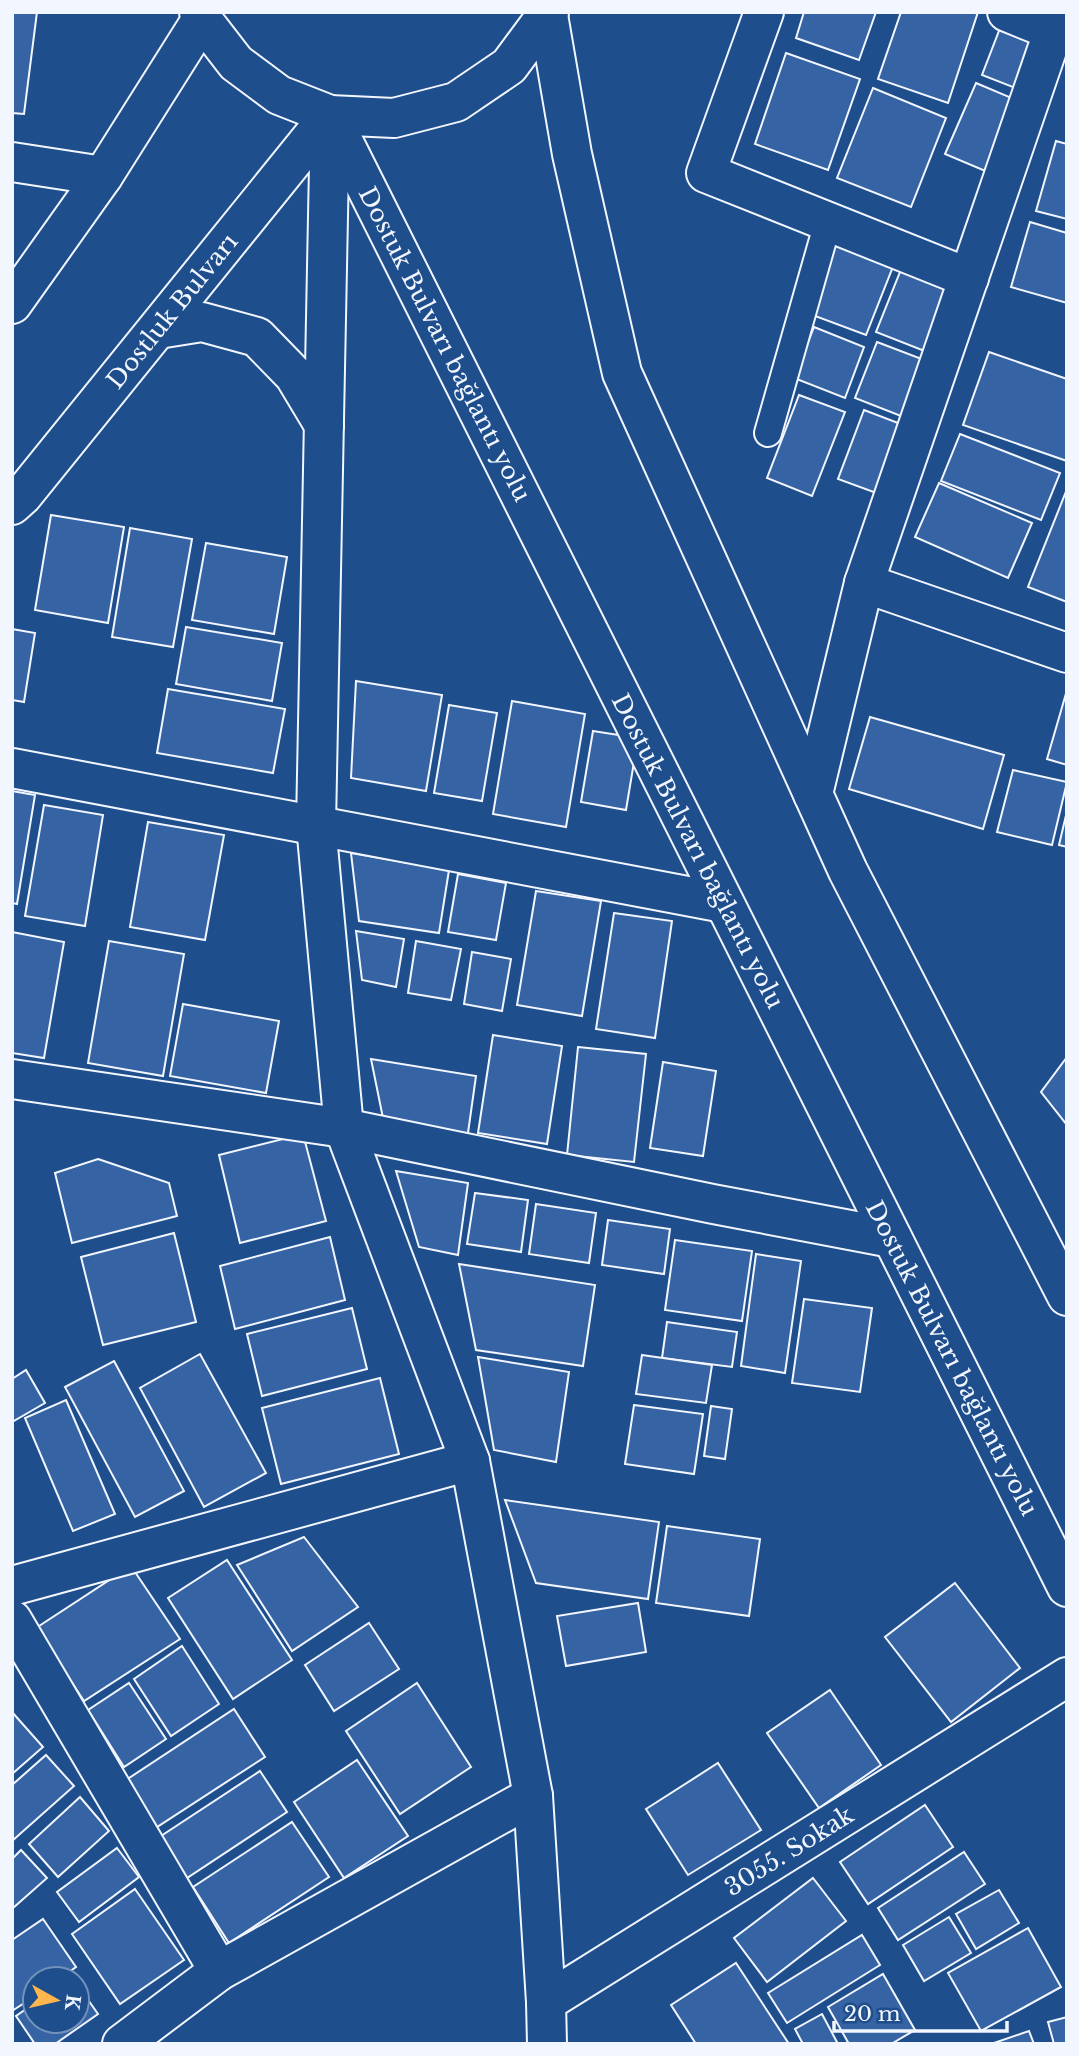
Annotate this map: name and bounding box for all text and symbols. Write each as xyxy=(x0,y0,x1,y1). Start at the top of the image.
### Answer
street label: Dostuk Bulvarı bağlantı yolu xyxy=(353,182,537,506)
street label: Dostluk Bulvarı xyxy=(100,227,244,395)
street label: Dostuk Bulvarı bağlantı yolu xyxy=(606,689,790,1013)
street label: Dostuk Bulvarı bağlantı yolu xyxy=(860,1196,1044,1520)
street label: 3055. Sokak xyxy=(719,1800,859,1902)
north arrow xyxy=(21,1965,91,2035)
scale bar xyxy=(834,1990,1007,2034)
text: K xyxy=(60,1993,85,2013)
text: 20 m xyxy=(844,2001,901,2027)

